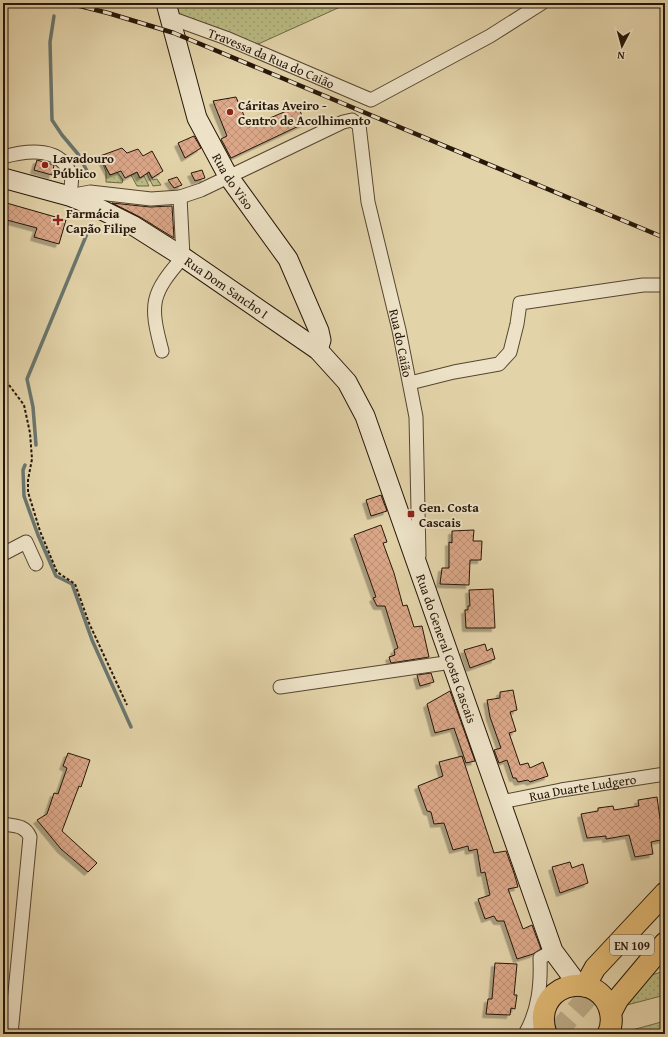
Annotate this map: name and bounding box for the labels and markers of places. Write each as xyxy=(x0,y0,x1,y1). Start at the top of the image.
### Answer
place label: Cáritas Aveiro - Centro de Acolhimento xyxy=(238,96,371,130)
marker: Cáritas Aveiro - Centro de Acolhimento xyxy=(225,107,235,117)
place label: Lavadouro Público xyxy=(53,149,114,183)
marker: Lavadouro Público xyxy=(40,160,50,170)
place label: Farmácia Capão Filipe xyxy=(66,204,136,238)
marker: Farmácia Capão Filipe xyxy=(53,215,63,225)
place label: Gen. Costa Cascais xyxy=(419,498,479,532)
marker: Gen. Costa Cascais xyxy=(406,509,416,519)

